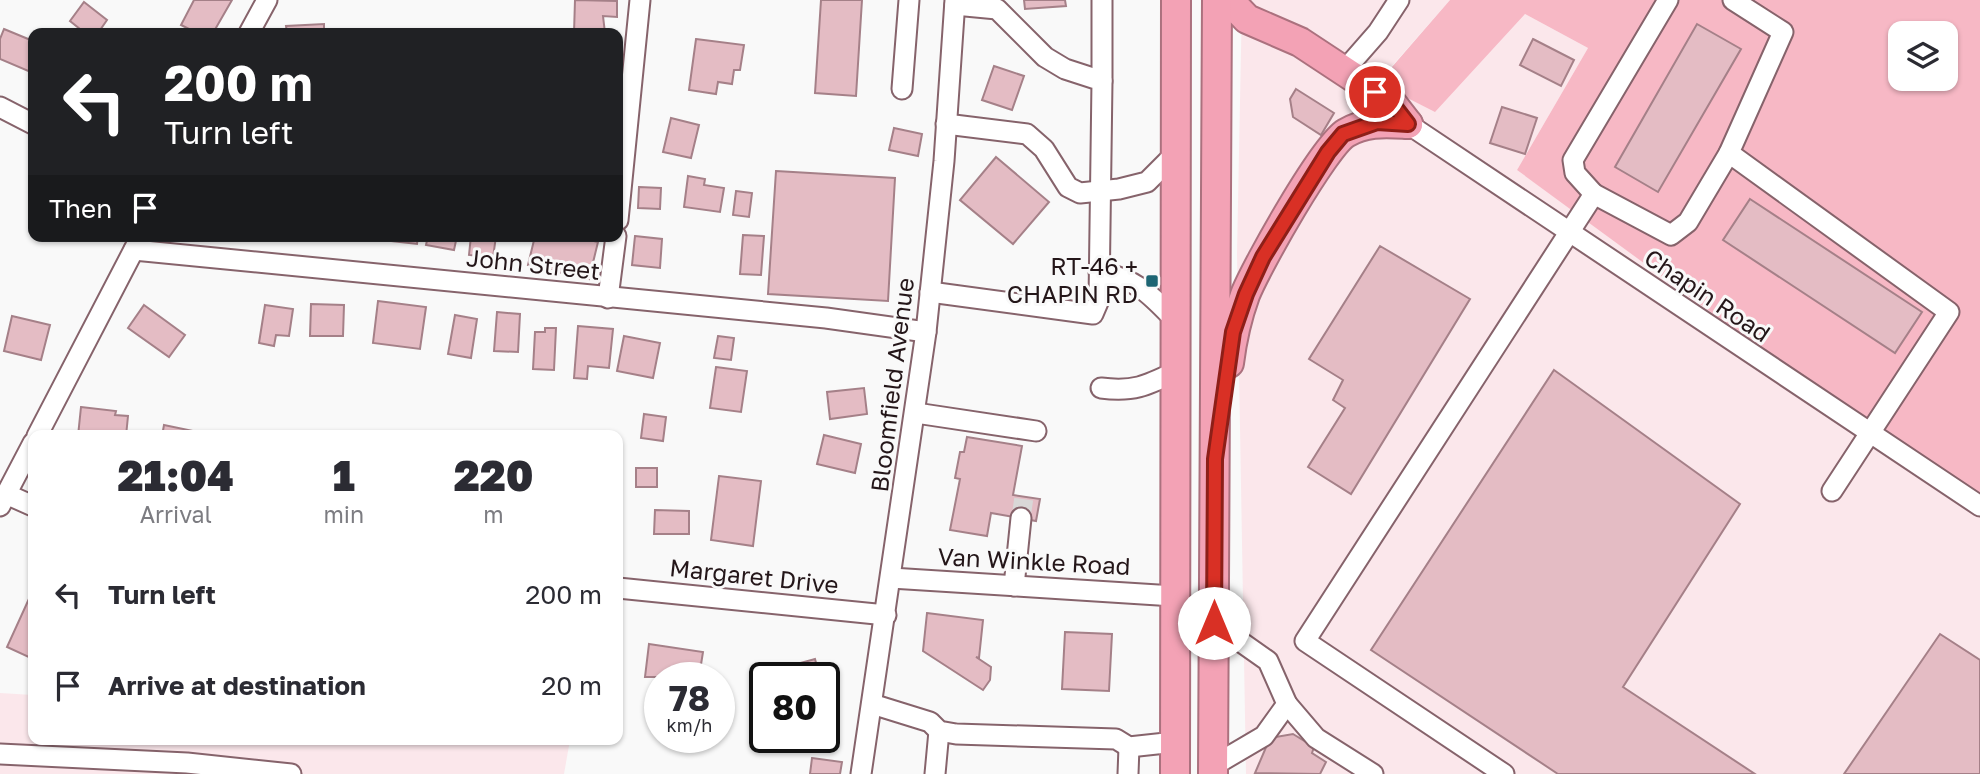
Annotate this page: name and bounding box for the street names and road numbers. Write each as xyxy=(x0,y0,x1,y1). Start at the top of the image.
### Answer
street label: John Street xyxy=(465,242,601,285)
street label: Chapin Road xyxy=(1639,242,1776,347)
street label: Bloomfield Avenue xyxy=(864,276,919,494)
street label: Van Winkle Road xyxy=(937,541,1131,580)
street label: Margaret Drive xyxy=(668,552,840,599)

